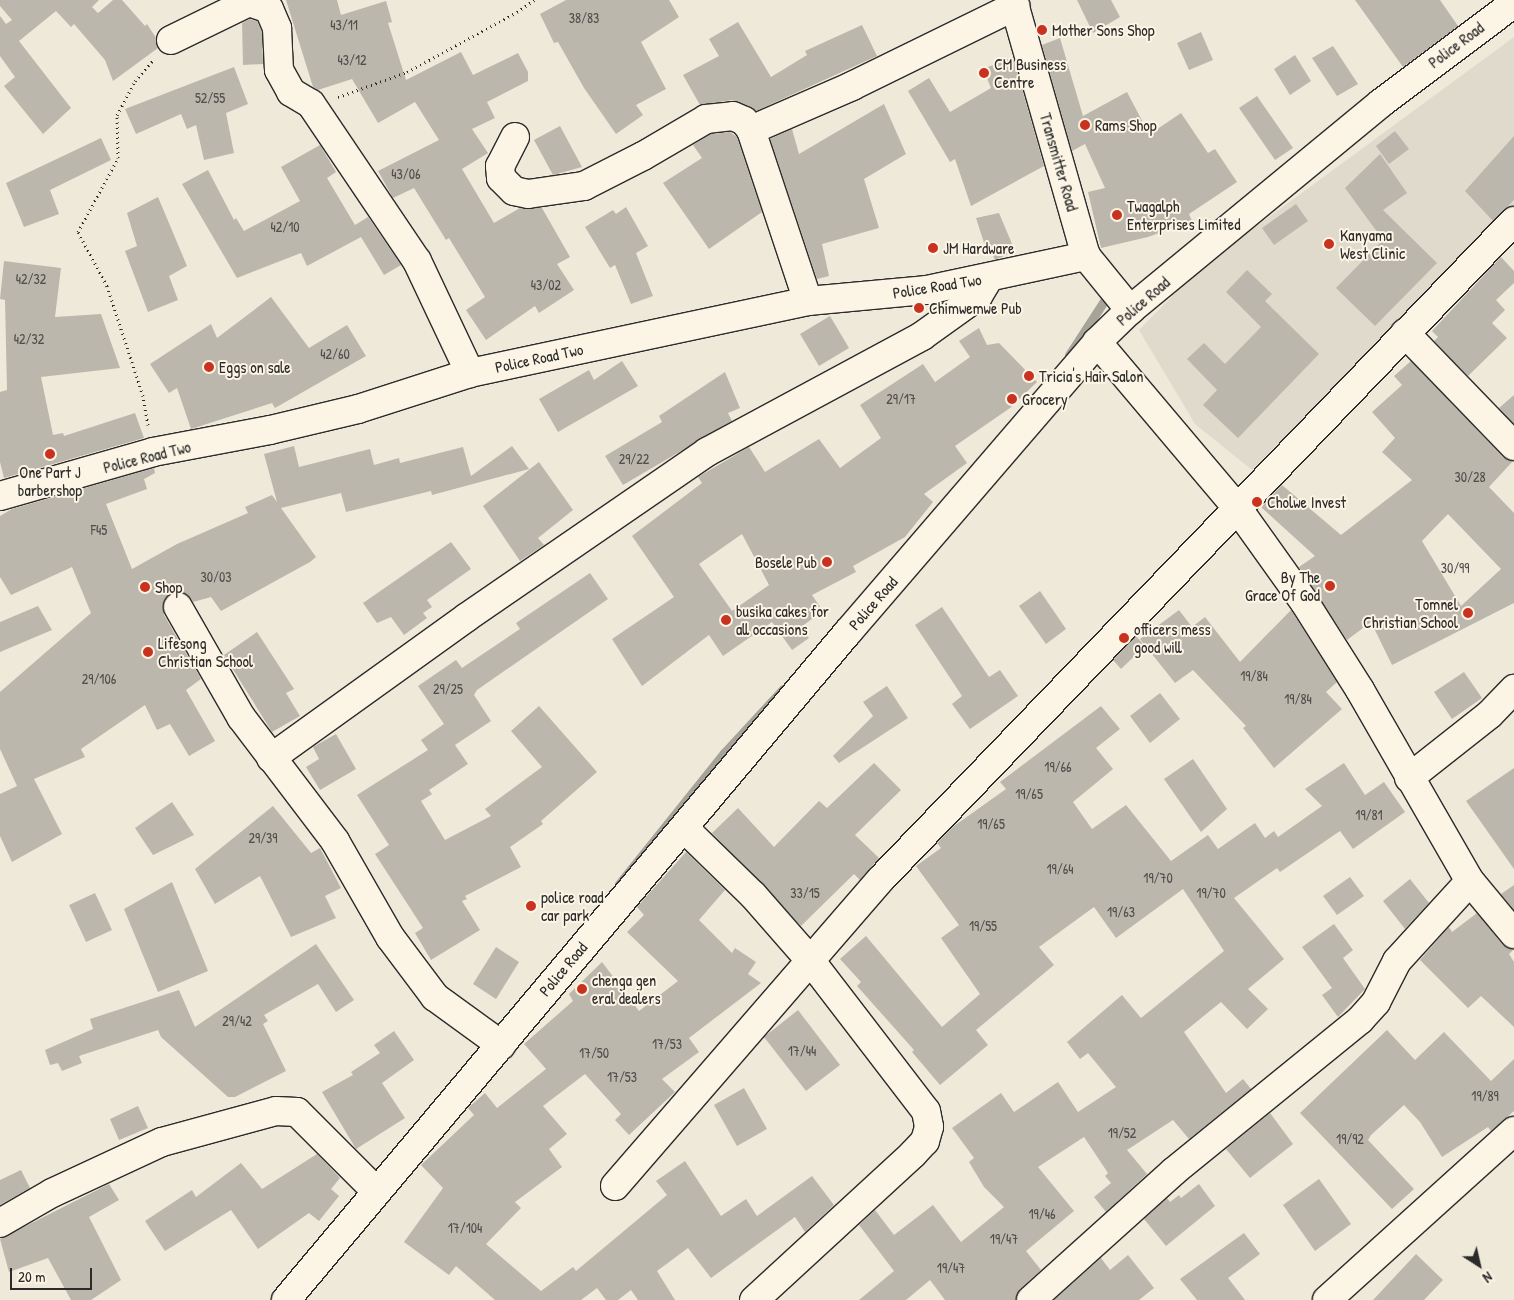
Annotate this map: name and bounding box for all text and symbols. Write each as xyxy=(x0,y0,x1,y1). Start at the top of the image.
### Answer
house number: 38/83 xyxy=(569,10,599,26)
house number: 43/11 xyxy=(330,17,358,33)
street label: Police Road xyxy=(1424,18,1488,72)
place label: Mother Sons Shop xyxy=(1052,20,1155,40)
marker: Mother Sons Shop xyxy=(1036,24,1048,36)
house number: 43/12 xyxy=(337,52,367,68)
place label: CM Business Centre xyxy=(994,54,1066,92)
marker: CM Business Centre xyxy=(978,67,990,79)
house number: 52/55 xyxy=(195,90,225,106)
street label: Transmitter Road xyxy=(1036,111,1082,213)
place label: Rams Shop xyxy=(1095,115,1157,135)
marker: Rams Shop xyxy=(1079,119,1091,131)
house number: 43/06 xyxy=(391,166,421,182)
place label: Twagalph Enterprises Limited xyxy=(1127,196,1240,234)
marker: Twagalph Enterprises Limited xyxy=(1111,209,1123,221)
house number: 42/10 xyxy=(270,219,300,235)
place label: Kanyama West Clinic xyxy=(1340,225,1405,263)
marker: Kanyama West Clinic xyxy=(1322,237,1336,251)
place label: JM Hardware xyxy=(943,238,1014,258)
marker: JM Hardware xyxy=(927,242,939,254)
street label: Police Road Two xyxy=(891,270,983,302)
house number: 42/32 xyxy=(16,271,46,287)
street label: Police Road xyxy=(1112,273,1174,329)
house number: 43/02 xyxy=(531,277,561,293)
place label: Chimwemwe Pub xyxy=(929,298,1022,318)
marker: Chimwemwe Pub xyxy=(913,302,925,314)
house number: 42/32 xyxy=(14,331,44,347)
street label: Police Road Two xyxy=(493,339,585,377)
house number: 42/60 xyxy=(320,346,350,362)
place label: Eggs on sale xyxy=(219,357,291,377)
marker: Eggs on sale xyxy=(203,361,215,373)
place label: Tricia's Hair Salon xyxy=(1039,366,1143,386)
marker: Tricia's Hair Salon xyxy=(1023,370,1035,382)
place label: Grocery xyxy=(1022,389,1068,409)
house number: 29/17 xyxy=(886,391,916,407)
marker: Grocery xyxy=(1006,393,1018,405)
street label: Police Road Two xyxy=(101,437,193,477)
marker: One Part J barbershop xyxy=(44,448,56,460)
house number: 29/22 xyxy=(619,451,649,467)
place label: One Part J barbershop xyxy=(18,462,82,500)
house number: 30/28 xyxy=(1454,469,1486,485)
place label: Cholwe Invest xyxy=(1267,492,1346,512)
marker: Cholwe Invest xyxy=(1251,496,1263,508)
house number: F45 xyxy=(91,522,107,538)
place label: Bosele Pub xyxy=(755,552,817,572)
marker: Bosele Pub xyxy=(821,556,833,568)
house number: 30/99 xyxy=(1441,560,1469,576)
place label: By The Grace Of God xyxy=(1245,567,1320,605)
house number: 30/03 xyxy=(200,569,232,585)
street label: Police Road xyxy=(845,572,901,634)
place label: Shop xyxy=(155,577,182,597)
marker: By The Grace Of God xyxy=(1324,580,1336,592)
marker: Shop xyxy=(139,581,151,593)
place label: Tomnel Christian School xyxy=(1363,594,1458,632)
place label: busika cakes for all occasions xyxy=(736,601,829,639)
marker: Tomnel Christian School xyxy=(1462,607,1474,619)
marker: busika cakes for all occasions xyxy=(720,614,732,626)
place label: officers mess good will xyxy=(1134,619,1211,657)
marker: officers mess good will xyxy=(1118,632,1130,644)
place label: Lifesong Christian School xyxy=(158,633,253,671)
marker: Lifesong Christian School xyxy=(142,646,154,658)
house number: 19/84 xyxy=(1240,668,1268,684)
house number: 29/106 xyxy=(82,671,116,687)
house number: 29/25 xyxy=(433,681,463,697)
house number: 19/84 xyxy=(1284,691,1312,707)
house number: 19/66 xyxy=(1044,759,1072,775)
house number: 19/65 xyxy=(1015,786,1043,802)
house number: 19/81 xyxy=(1355,807,1383,823)
house number: 19/65 xyxy=(977,816,1005,832)
house number: 29/39 xyxy=(248,830,278,846)
house number: 19/64 xyxy=(1047,861,1073,877)
house number: 19/70 xyxy=(1143,870,1173,886)
house number: 33/15 xyxy=(790,885,820,901)
house number: 19/70 xyxy=(1196,885,1226,901)
place label: police road car park xyxy=(541,887,604,925)
marker: police road car park xyxy=(525,900,537,912)
house number: 19/63 xyxy=(1107,904,1135,920)
house number: 19/55 xyxy=(969,918,997,934)
street label: Police Road xyxy=(535,938,591,1000)
place label: chenga gen eral dealers xyxy=(592,970,661,1008)
marker: chenga gen eral dealers xyxy=(576,983,588,995)
house number: 29/42 xyxy=(222,1013,252,1029)
house number: 17/53 xyxy=(652,1036,682,1052)
house number: 17/44 xyxy=(788,1043,816,1059)
house number: 17/50 xyxy=(579,1045,609,1061)
house number: 17/53 xyxy=(607,1069,637,1085)
house number: 19/89 xyxy=(1471,1088,1499,1104)
house number: 19/52 xyxy=(1108,1125,1136,1141)
house number: 19/92 xyxy=(1336,1131,1364,1147)
house number: 19/46 xyxy=(1029,1206,1055,1222)
house number: 17/104 xyxy=(448,1220,482,1236)
house number: 19/47 xyxy=(990,1231,1018,1247)
north arrow xyxy=(1454,1240,1504,1290)
scale bar xyxy=(12,1258,95,1290)
house number: 19/47 xyxy=(937,1260,965,1276)
text: 20 m xyxy=(18,1266,45,1287)
text: N xyxy=(1479,1268,1496,1288)

